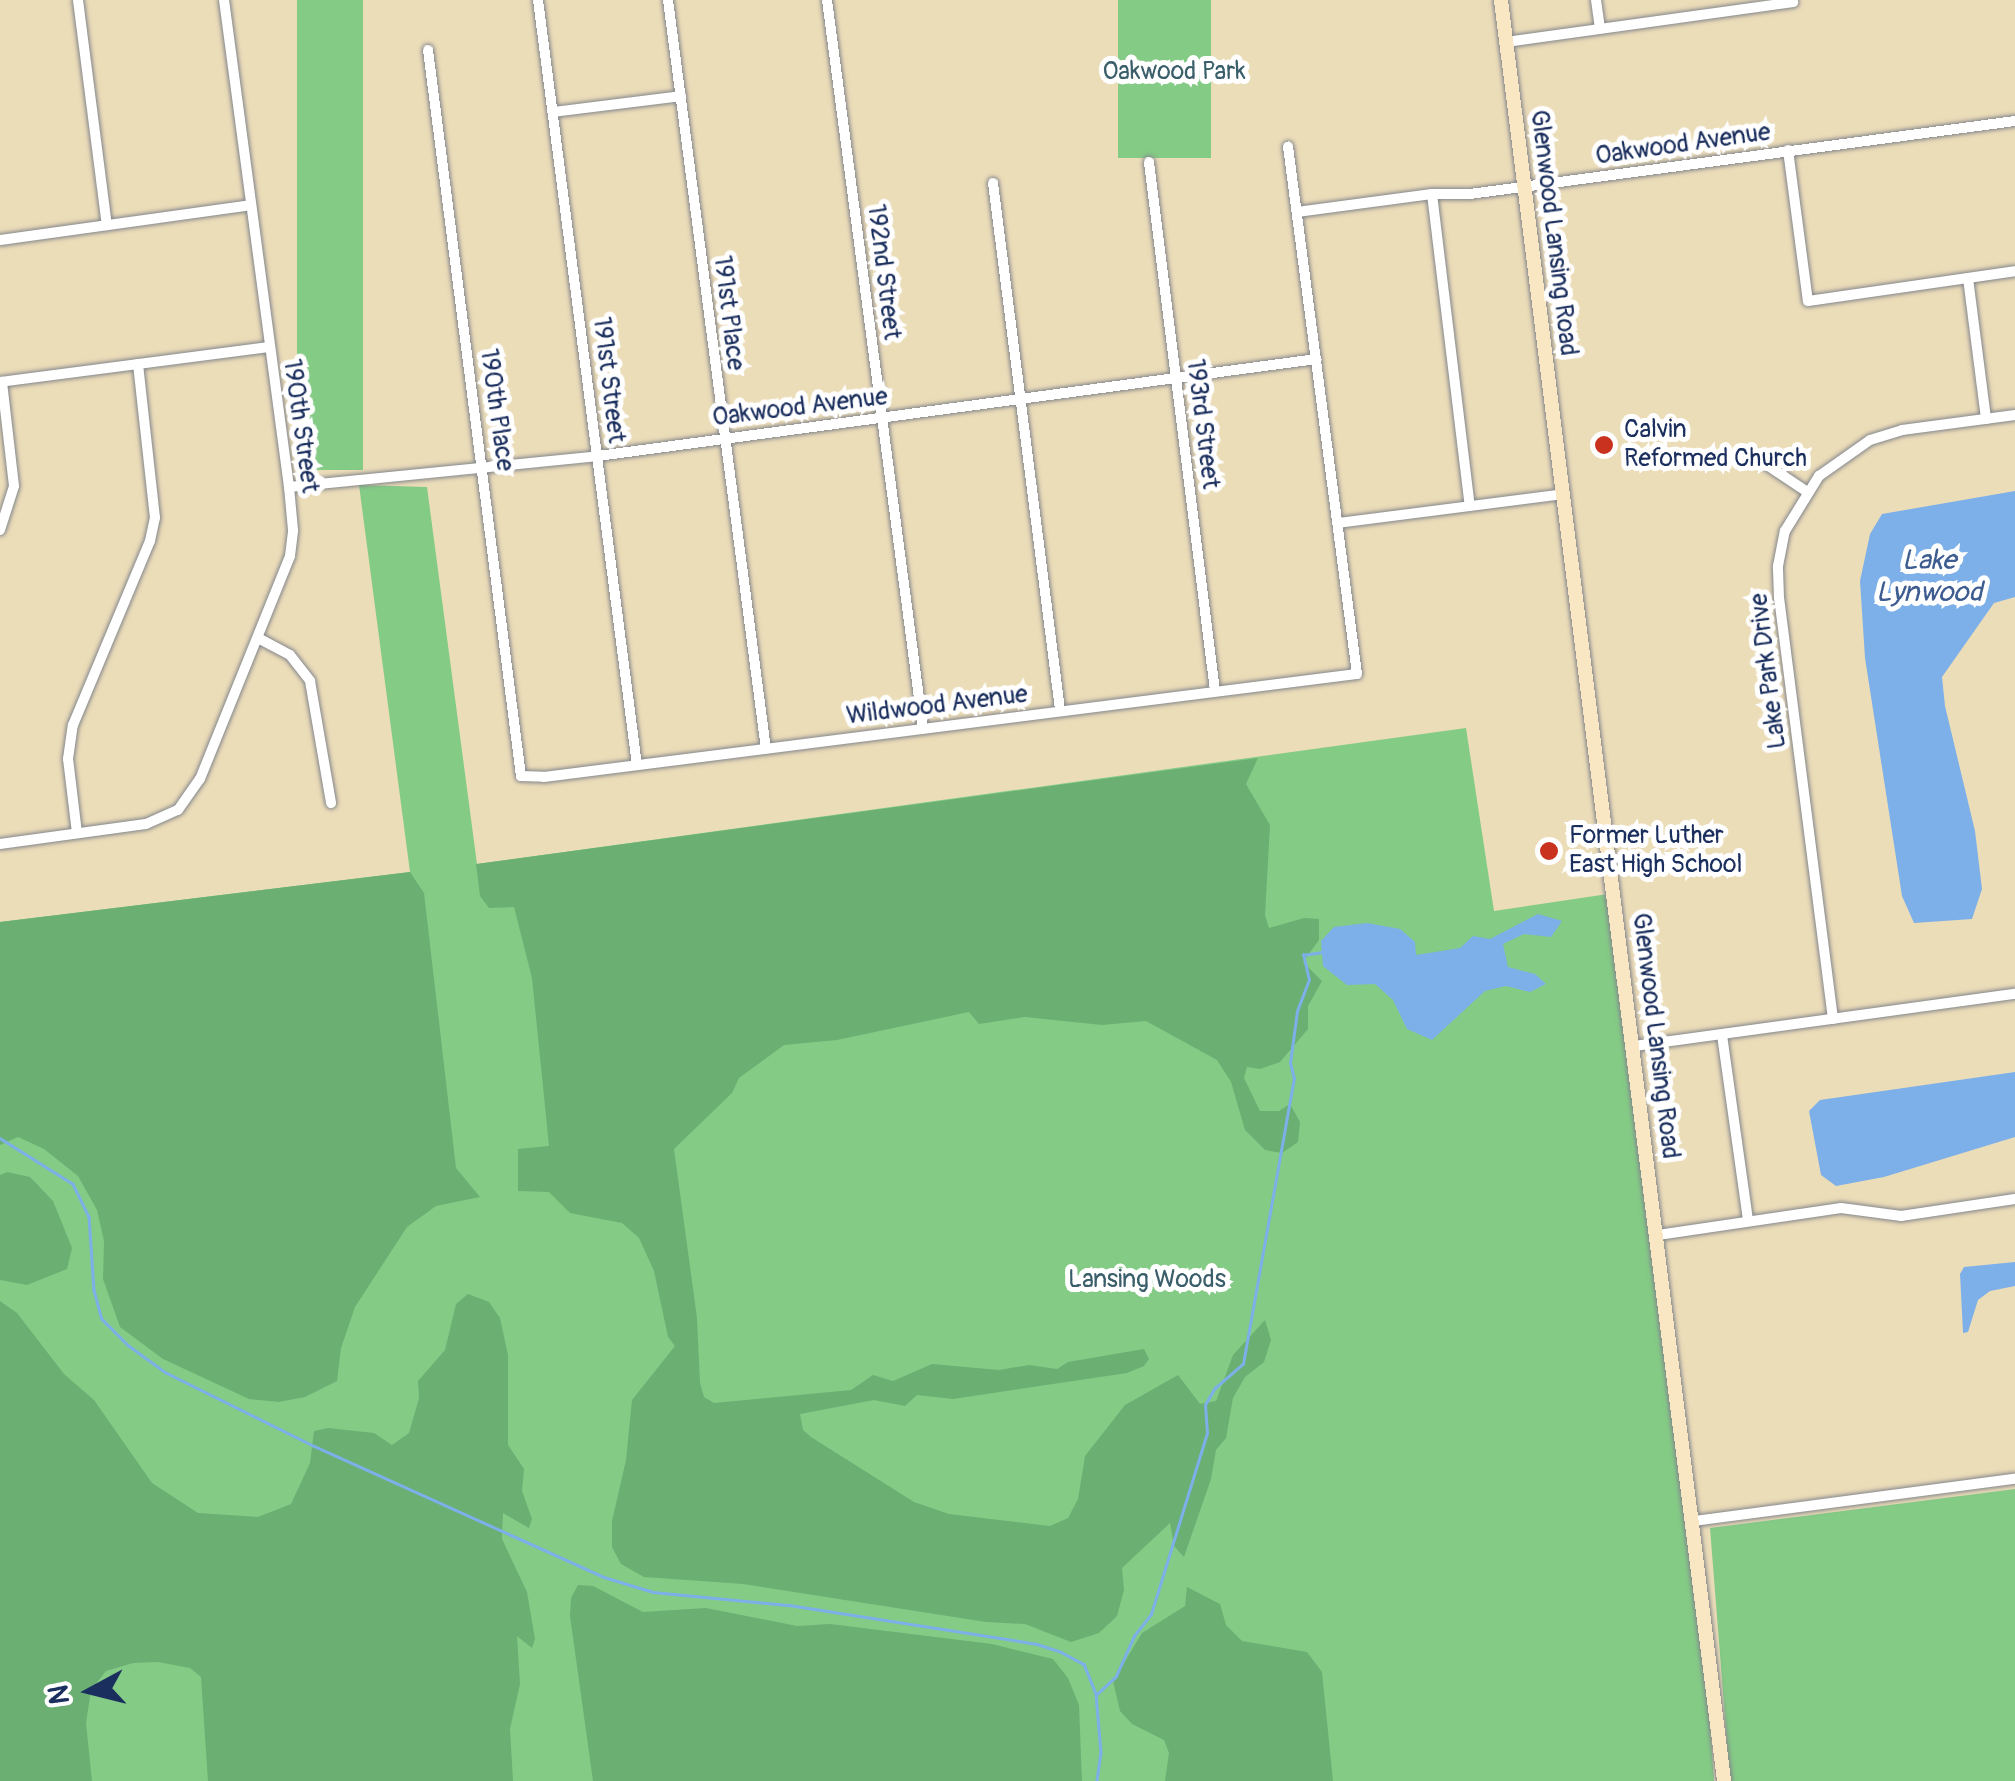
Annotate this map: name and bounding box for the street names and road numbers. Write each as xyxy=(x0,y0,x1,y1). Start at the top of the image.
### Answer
street label: Glenwood Lansing Road xyxy=(1523,108,1583,358)
street label: Oakwood Avenue xyxy=(1594,118,1772,172)
street label: 192nd Street xyxy=(860,203,906,341)
street label: 191st Place xyxy=(706,254,750,372)
street label: 191st Street xyxy=(585,315,631,445)
street label: 190th Place xyxy=(473,347,519,473)
street label: 190th Street xyxy=(276,357,324,495)
street label: 193rd Street xyxy=(1179,357,1225,491)
street label: Oakwood Avenue xyxy=(711,382,889,434)
street label: Lake Park Drive xyxy=(1745,592,1793,750)
street label: Wildwood Avenue xyxy=(845,680,1029,732)
street label: Glenwood Lansing Road xyxy=(1625,911,1685,1161)

